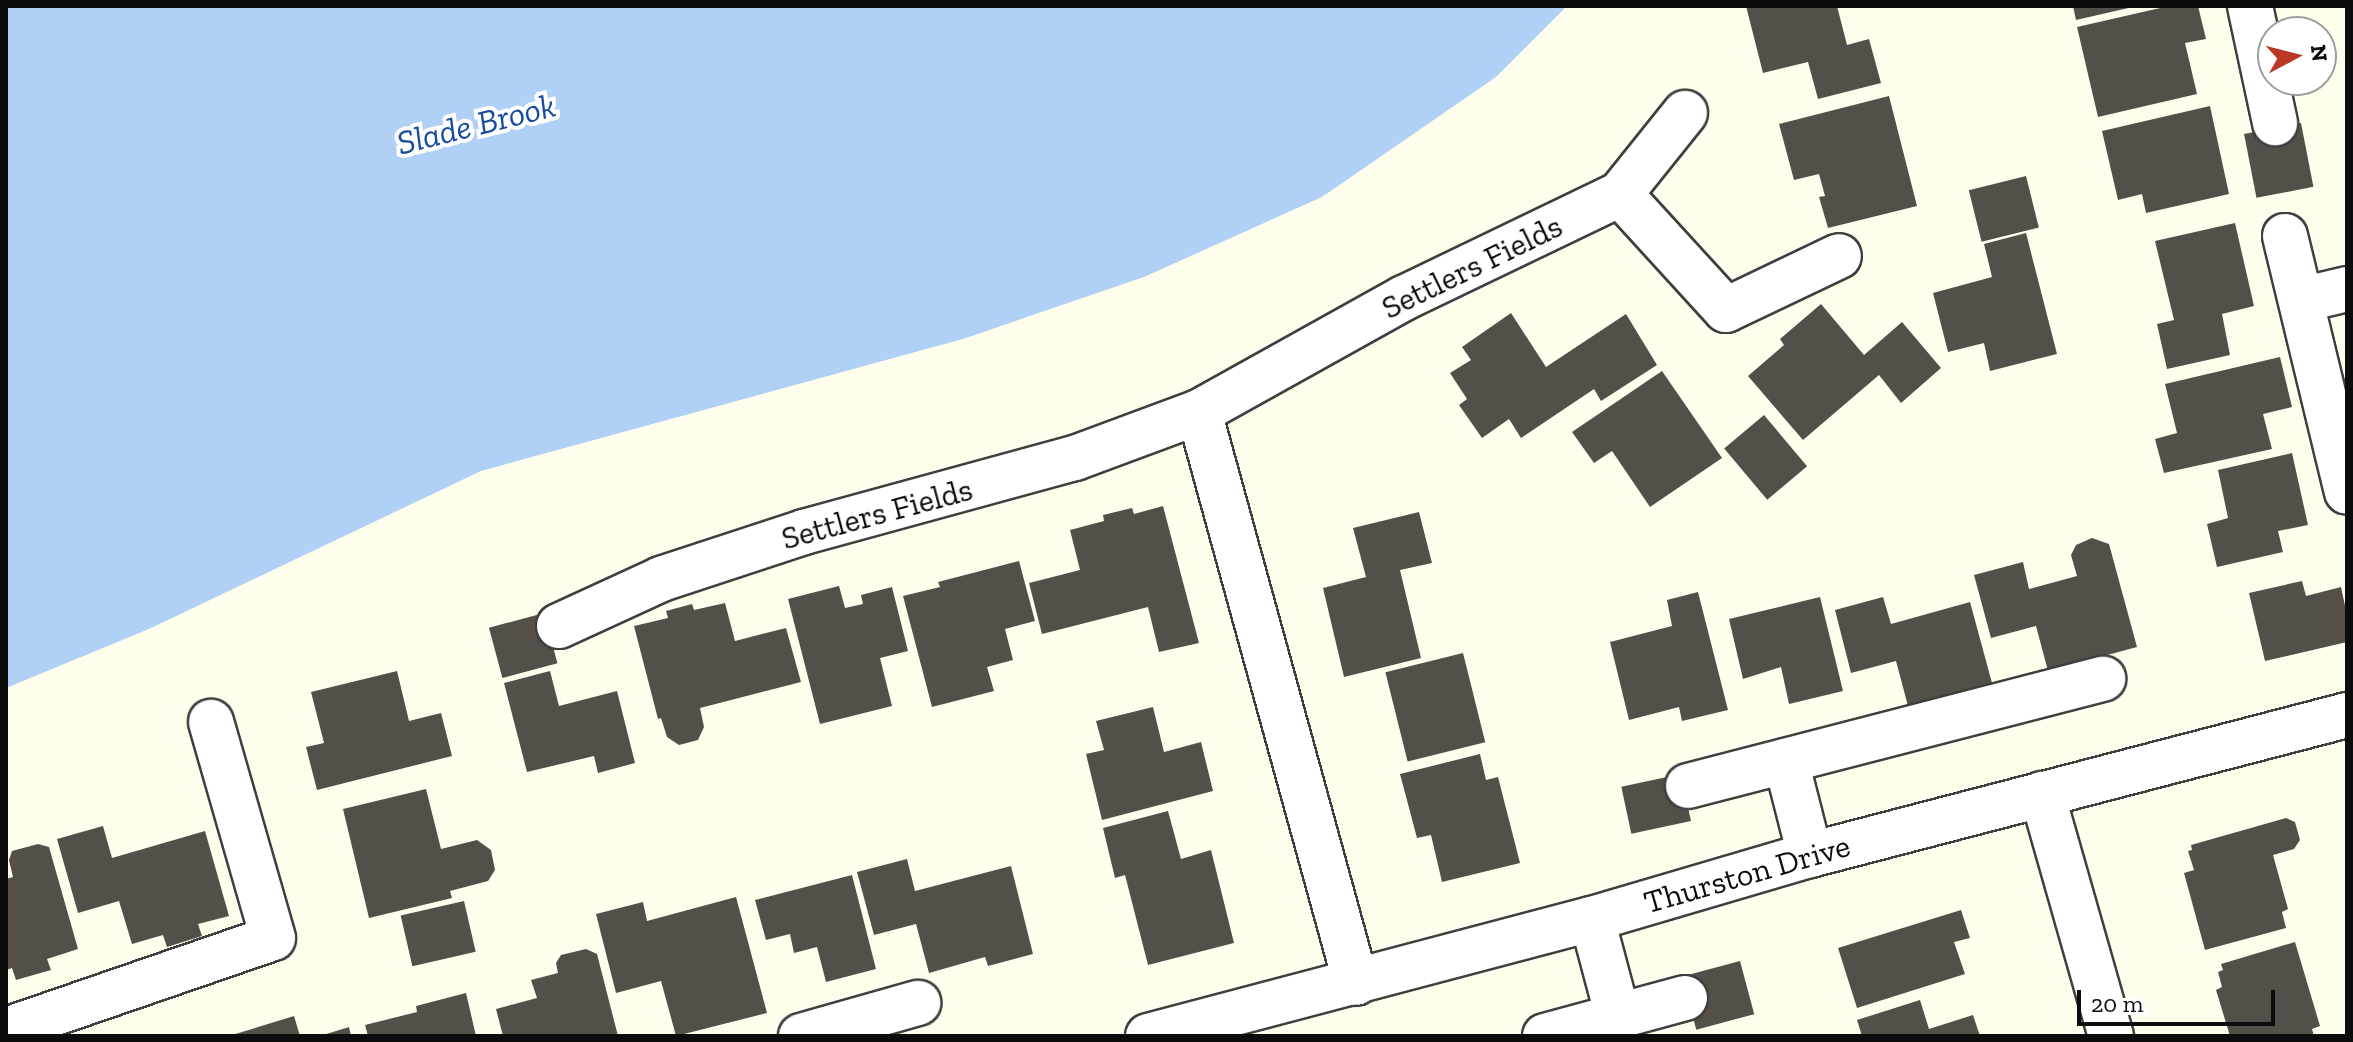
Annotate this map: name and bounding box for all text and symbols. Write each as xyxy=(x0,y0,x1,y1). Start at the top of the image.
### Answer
north arrow xyxy=(2257,16,2337,96)
text: N xyxy=(2305,43,2334,63)
water label: Slade Brook xyxy=(393,85,559,163)
street label: Settlers Fields xyxy=(1375,207,1569,327)
street label: Settlers Fields xyxy=(777,470,977,558)
street label: Thurston Drive xyxy=(1640,826,1854,922)
scale bar xyxy=(2081,974,2279,1024)
text: 20 m xyxy=(2091,989,2143,1018)

